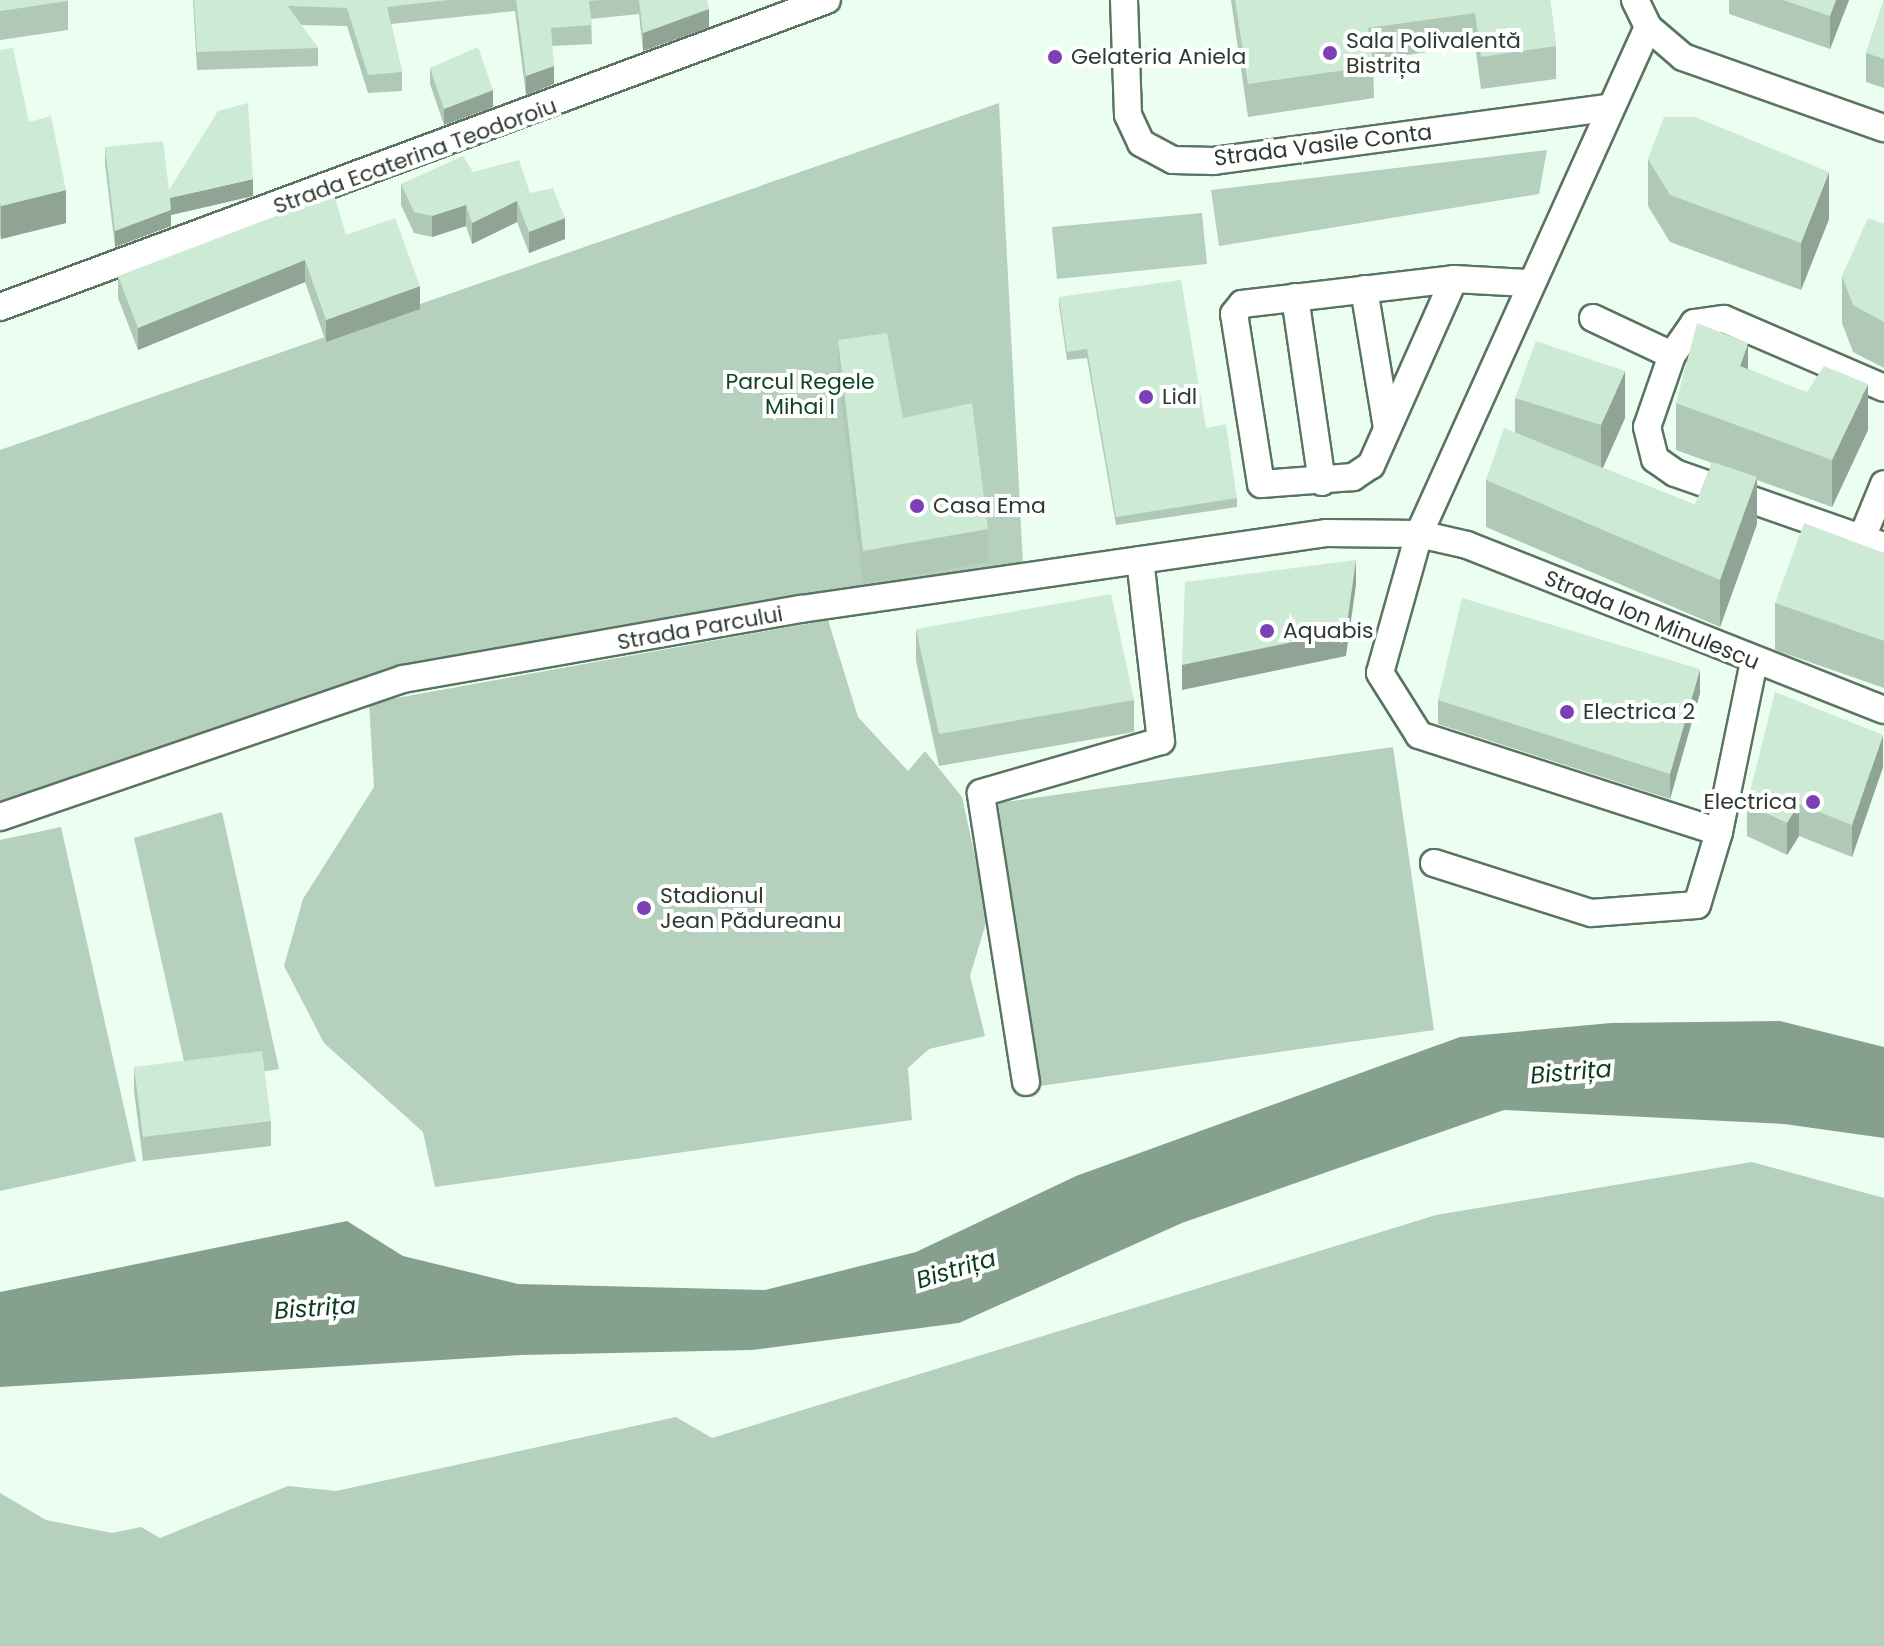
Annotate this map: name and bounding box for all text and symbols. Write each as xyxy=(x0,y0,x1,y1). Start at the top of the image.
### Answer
place label: Sala Polivalentă Bistrița xyxy=(1346,27,1521,78)
place label: Gelateria Aniela xyxy=(1071,44,1246,70)
marker: Sala Polivalentă Bistrița xyxy=(1321,44,1339,62)
marker: Gelateria Aniela xyxy=(1046,48,1064,66)
street label: Strada Ecaterina Teodoroiu xyxy=(270,92,560,220)
street label: Strada Vasile Conta xyxy=(1213,119,1433,171)
park label: Parcul Regele Mihai I xyxy=(725,368,875,420)
place label: Lidl xyxy=(1162,384,1197,410)
marker: Lidl xyxy=(1137,388,1155,406)
place label: Casa Ema xyxy=(933,493,1046,519)
marker: Casa Ema xyxy=(908,497,926,515)
street label: Strada Ion Minulescu xyxy=(1541,565,1763,675)
street label: Strada Parcului xyxy=(615,600,785,656)
place label: Aquabis xyxy=(1283,618,1373,644)
marker: Aquabis xyxy=(1258,622,1276,640)
place label: Electrica 2 xyxy=(1583,699,1695,725)
marker: Electrica 2 xyxy=(1558,703,1576,721)
place label: Electrica xyxy=(1703,789,1797,815)
marker: Electrica xyxy=(1804,793,1822,811)
place label: Stadionul Jean Pădureanu xyxy=(660,882,842,934)
marker: Stadionul Jean Pădureanu xyxy=(635,899,653,917)
water label: Bistrița xyxy=(1529,1054,1613,1090)
water label: Bistrița xyxy=(913,1243,999,1295)
water label: Bistrița xyxy=(273,1291,357,1325)

